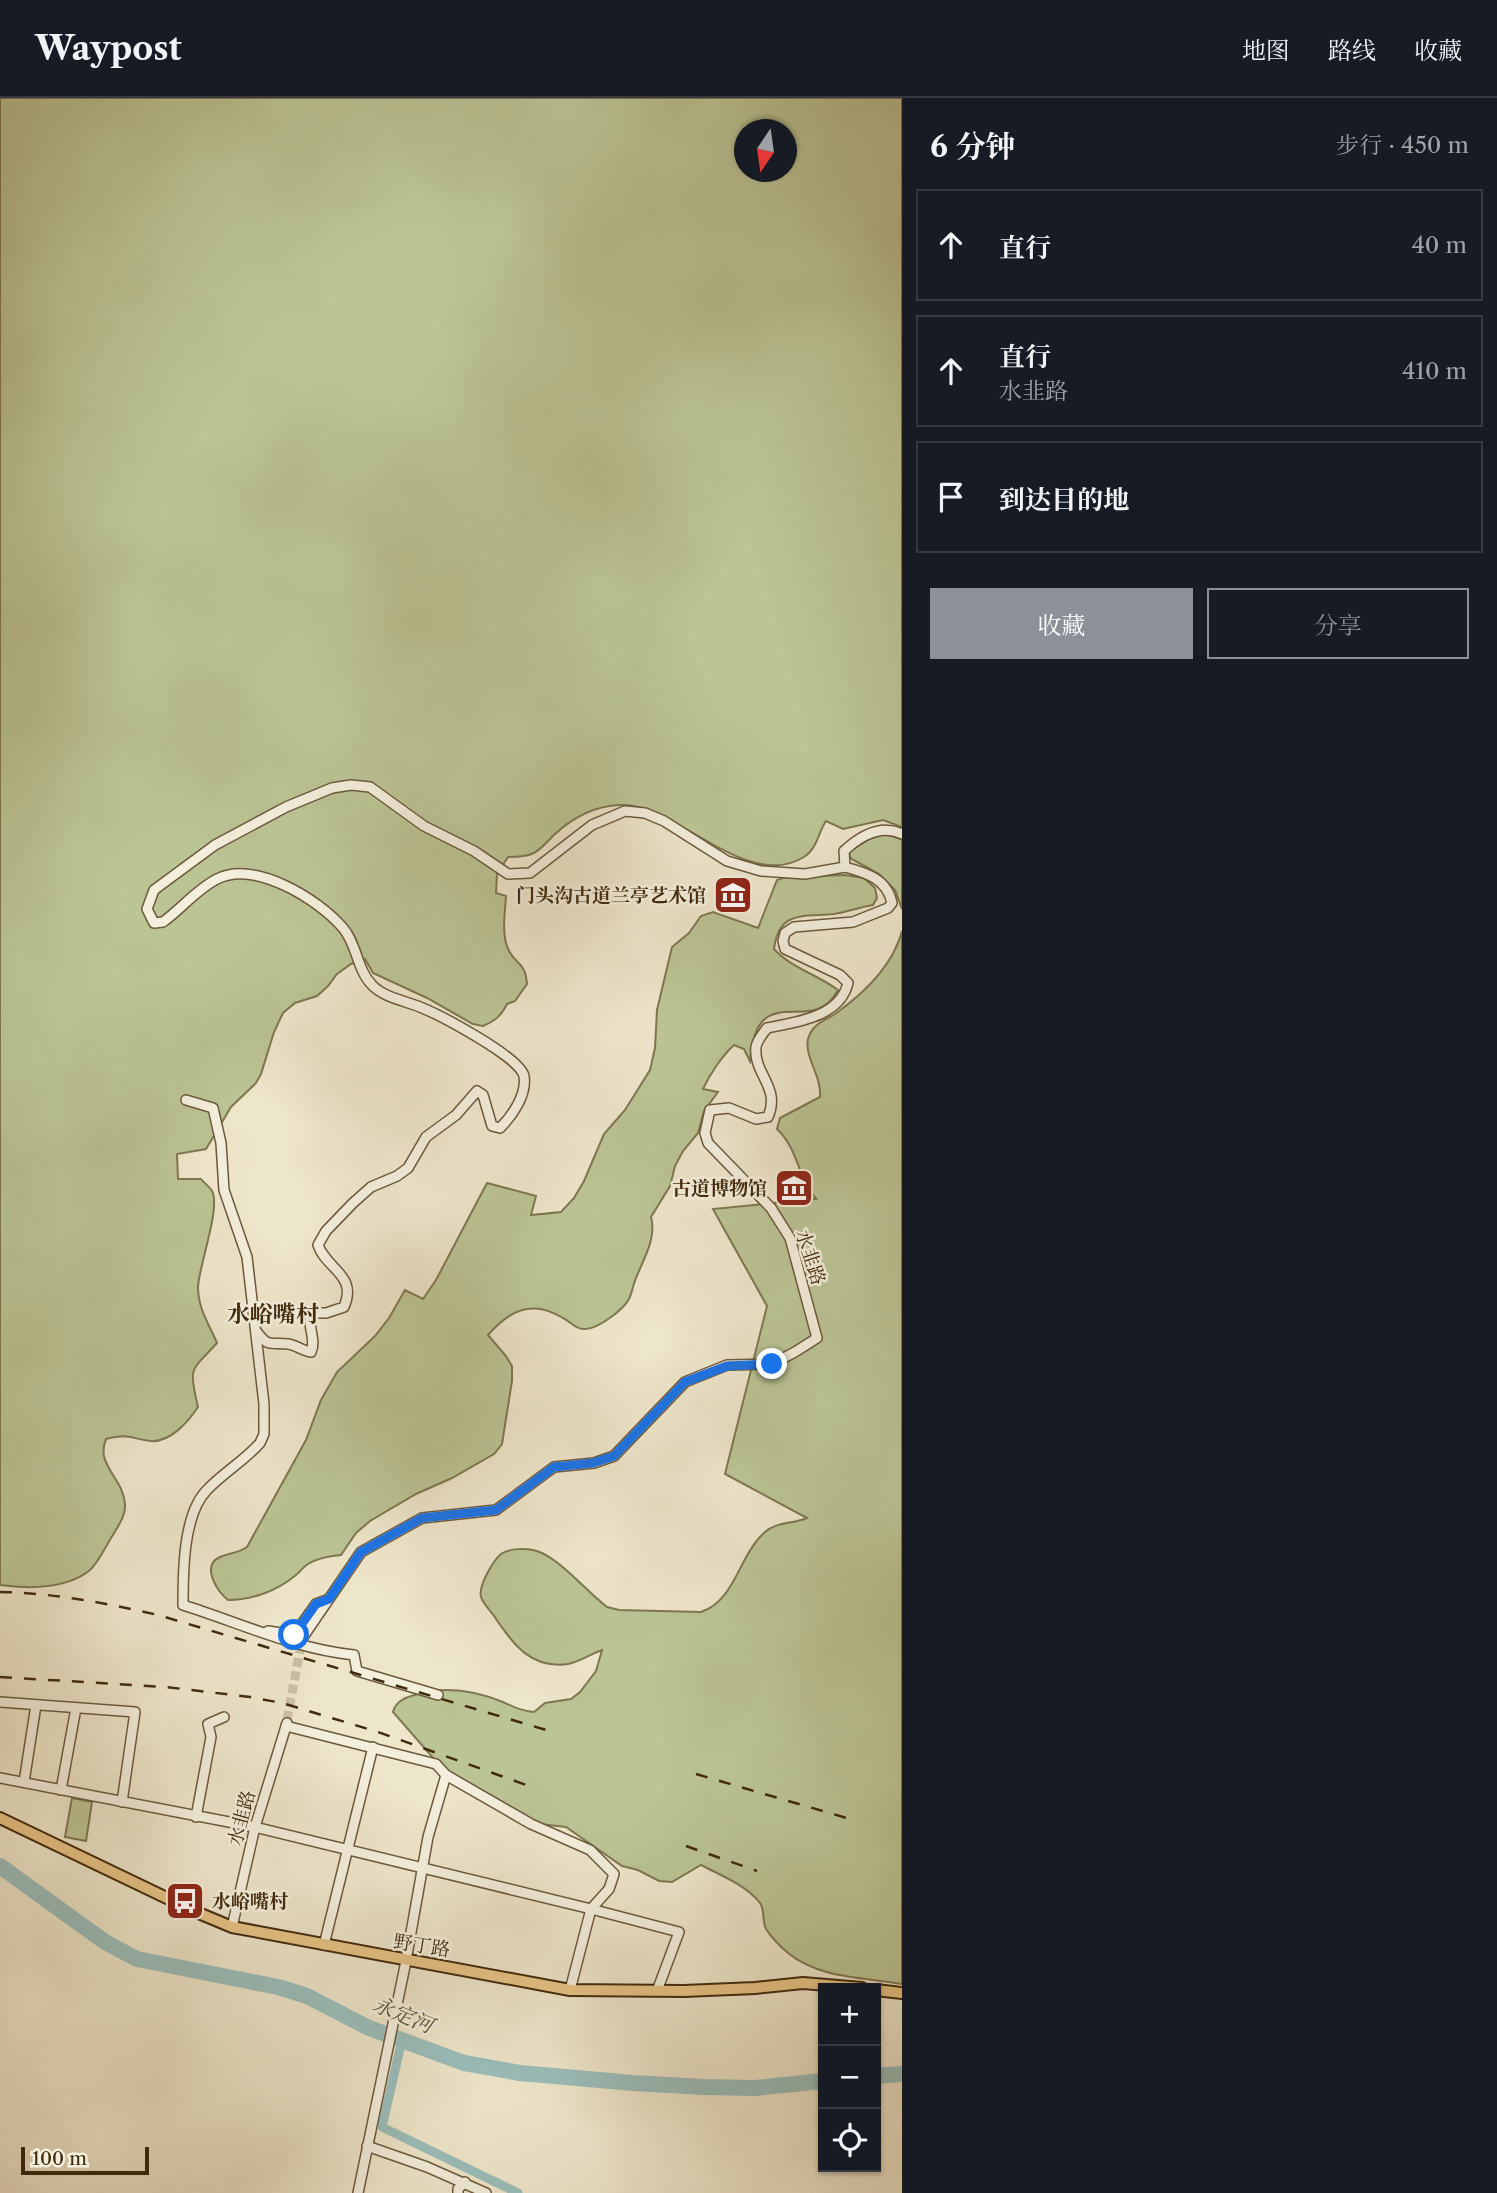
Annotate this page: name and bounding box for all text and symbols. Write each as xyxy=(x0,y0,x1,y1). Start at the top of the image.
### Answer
text: Waypost xyxy=(35,28,182,69)
text: 地图 xyxy=(1242,36,1290,65)
text: 路线 xyxy=(1328,36,1376,65)
text: 收藏 xyxy=(1414,36,1462,65)
north arrow xyxy=(734,119,797,182)
text: 6 分钟 xyxy=(930,128,1015,165)
text: 步行 · 450 m xyxy=(1336,131,1469,159)
icon: ahead xyxy=(932,226,970,264)
text: 40 m xyxy=(1412,231,1467,259)
text: 直行 xyxy=(999,232,1051,264)
text: 直行 xyxy=(999,341,1051,373)
icon: ahead xyxy=(932,352,970,390)
text: 410 m xyxy=(1402,357,1467,385)
text: 水韭路 xyxy=(999,377,1068,405)
icon: arrive xyxy=(932,478,970,516)
text: 到达目的地 xyxy=(999,484,1129,516)
button: 收藏 xyxy=(930,588,1193,659)
button: 分享 xyxy=(1207,588,1469,659)
museum icon: 门头沟古道兰亭艺术馆 xyxy=(712,874,754,916)
place label: 门头沟古道兰亭艺术馆 xyxy=(516,884,706,907)
museum icon: 古道博物馆 xyxy=(773,1167,815,1209)
place label: 古道博物馆 xyxy=(672,1177,767,1200)
street label: 水韭路 xyxy=(791,1226,830,1288)
district label: 水峪嘴村 xyxy=(227,1300,319,1328)
route end xyxy=(756,1348,787,1379)
route start xyxy=(278,1619,309,1650)
street label: 水韭路 xyxy=(223,1788,260,1849)
bus stop icon: 水峪嘴村 xyxy=(164,1880,206,1922)
place label: 水峪嘴村 xyxy=(212,1890,288,1913)
street label: 野丁路 xyxy=(392,1930,452,1961)
map controls xyxy=(818,1983,881,2172)
button: + xyxy=(818,1983,881,2046)
water label: 永定河 xyxy=(369,1991,441,2039)
button: − xyxy=(818,2046,881,2109)
button: locate xyxy=(818,2109,881,2172)
scale bar xyxy=(21,2144,149,2176)
text: 100 m xyxy=(32,2147,87,2170)

